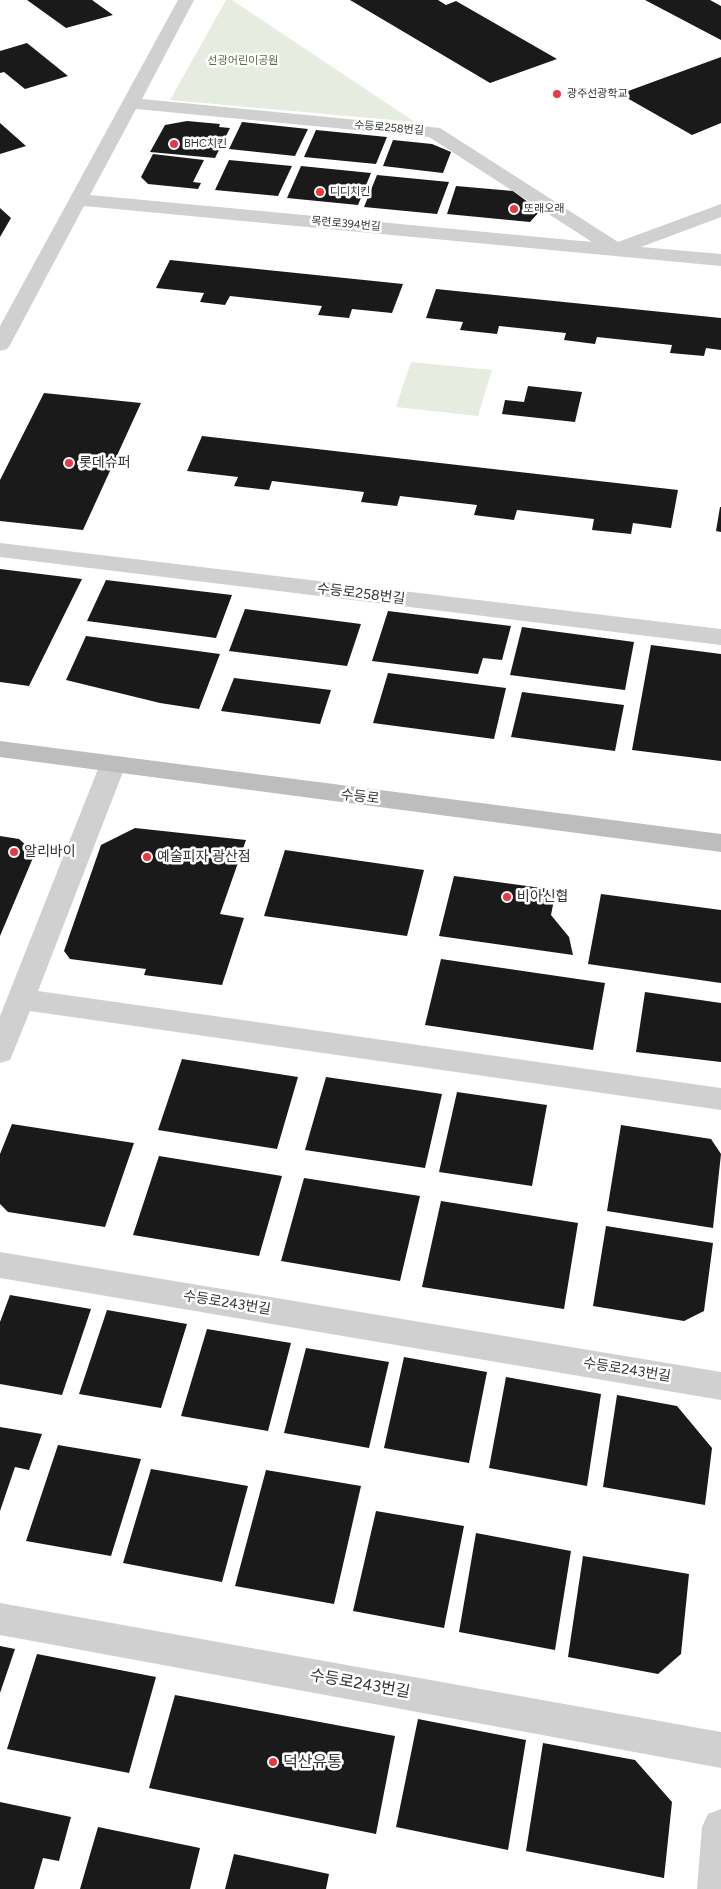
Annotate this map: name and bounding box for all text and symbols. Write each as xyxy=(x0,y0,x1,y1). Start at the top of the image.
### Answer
park label: 선광어린이공원 xyxy=(208,54,278,68)
place label: 광주선광학교 xyxy=(567,87,628,101)
marker: 광주선광학교 xyxy=(551,88,563,100)
street label: 수등로258번길 xyxy=(354,118,424,138)
place label: BHC치킨 xyxy=(184,137,227,151)
marker: BHC치킨 xyxy=(168,138,180,150)
place label: 디디치킨 xyxy=(330,185,370,199)
marker: 디디치킨 xyxy=(314,186,326,198)
place label: 또래오래 xyxy=(524,202,564,216)
marker: 또래오래 xyxy=(508,203,520,215)
street label: 목련로394번길 xyxy=(311,214,381,234)
place label: 롯데슈퍼 xyxy=(79,455,131,471)
marker: 롯데슈퍼 xyxy=(63,457,75,469)
street label: 수등로258번길 xyxy=(316,580,406,608)
street label: 수등로 xyxy=(340,786,380,808)
place label: 알리바이 xyxy=(24,844,76,860)
marker: 알리바이 xyxy=(8,846,20,858)
place label: 예술피자 광산점 xyxy=(157,849,251,865)
marker: 예술피자 광산점 xyxy=(141,851,153,863)
place label: 비아신협 xyxy=(517,889,569,905)
marker: 비아신협 xyxy=(501,891,513,903)
street label: 수등로243번길 xyxy=(182,1288,272,1318)
street label: 수등로243번길 xyxy=(582,1355,672,1385)
street label: 수등로243번길 xyxy=(309,1666,411,1702)
place label: 덕산유통 xyxy=(283,1752,342,1772)
marker: 덕산유통 xyxy=(267,1756,279,1768)

